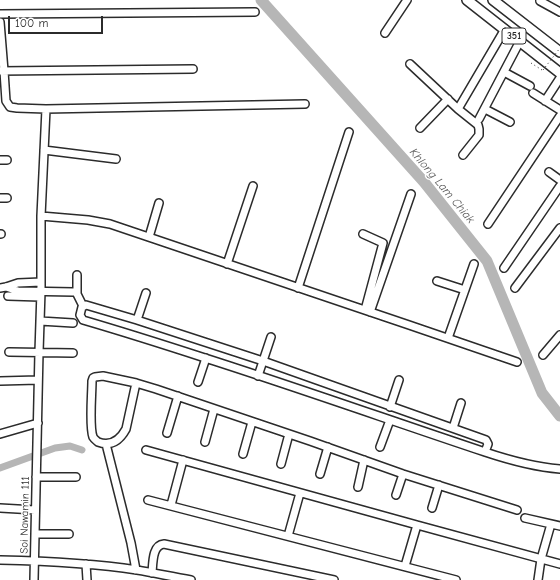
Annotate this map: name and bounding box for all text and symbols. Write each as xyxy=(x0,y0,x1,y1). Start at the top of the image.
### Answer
scale bar xyxy=(10,8,105,34)
text: 100 m xyxy=(15,16,48,30)
road number: 351 xyxy=(502,28,526,44)
water label: Khlong Lam Chiak xyxy=(406,146,478,226)
street label: Soi Nawamin 111 xyxy=(18,476,32,554)

